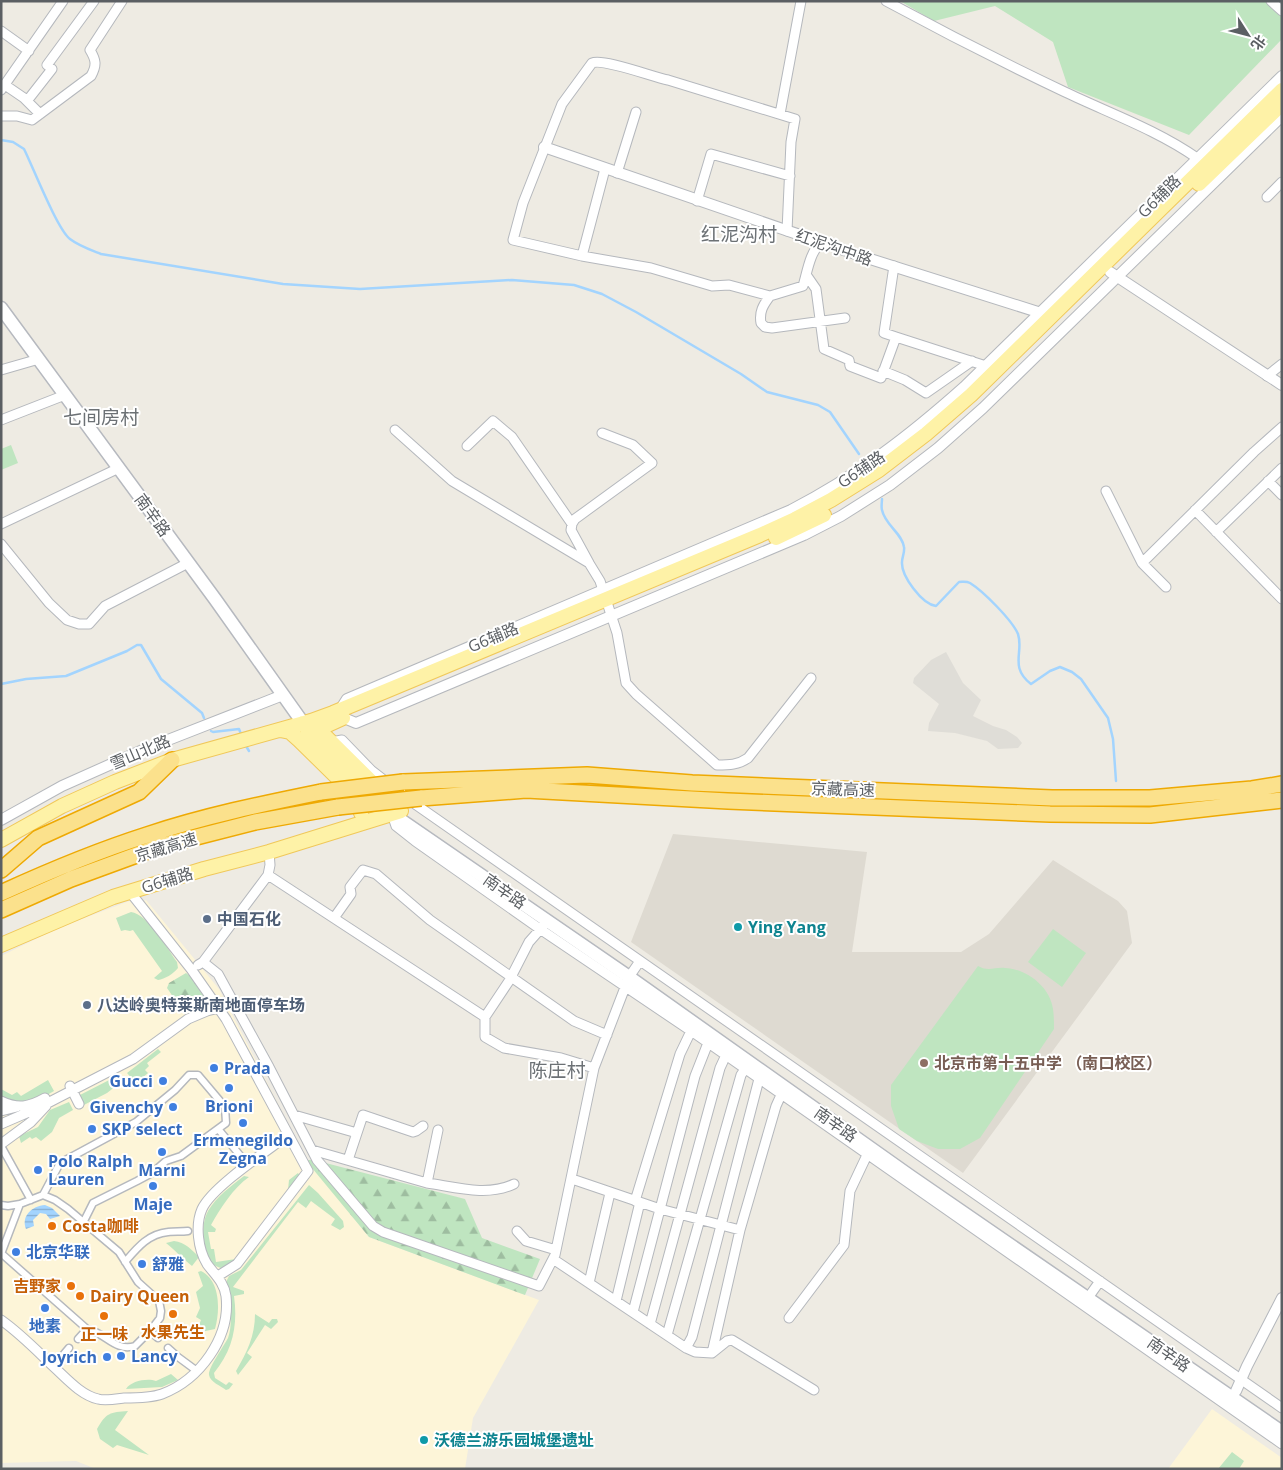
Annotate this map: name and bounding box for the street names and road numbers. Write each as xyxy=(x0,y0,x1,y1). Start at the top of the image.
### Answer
street label: G6辅路 xyxy=(1133,170,1185,222)
street label: 红泥沟中路 xyxy=(793,224,875,270)
street label: G6辅路 xyxy=(833,445,889,493)
street label: 南辛路 xyxy=(130,489,176,541)
street label: G6辅路 xyxy=(464,617,522,657)
street label: 雪山北路 xyxy=(106,729,174,775)
street label: 京藏高速 xyxy=(811,777,875,801)
street label: 京藏高速 xyxy=(132,827,200,867)
street label: G6辅路 xyxy=(139,862,195,898)
street label: 南辛路 xyxy=(479,868,531,914)
street label: 南辛路 xyxy=(810,1101,862,1147)
street label: 南辛路 xyxy=(1143,1331,1195,1377)

